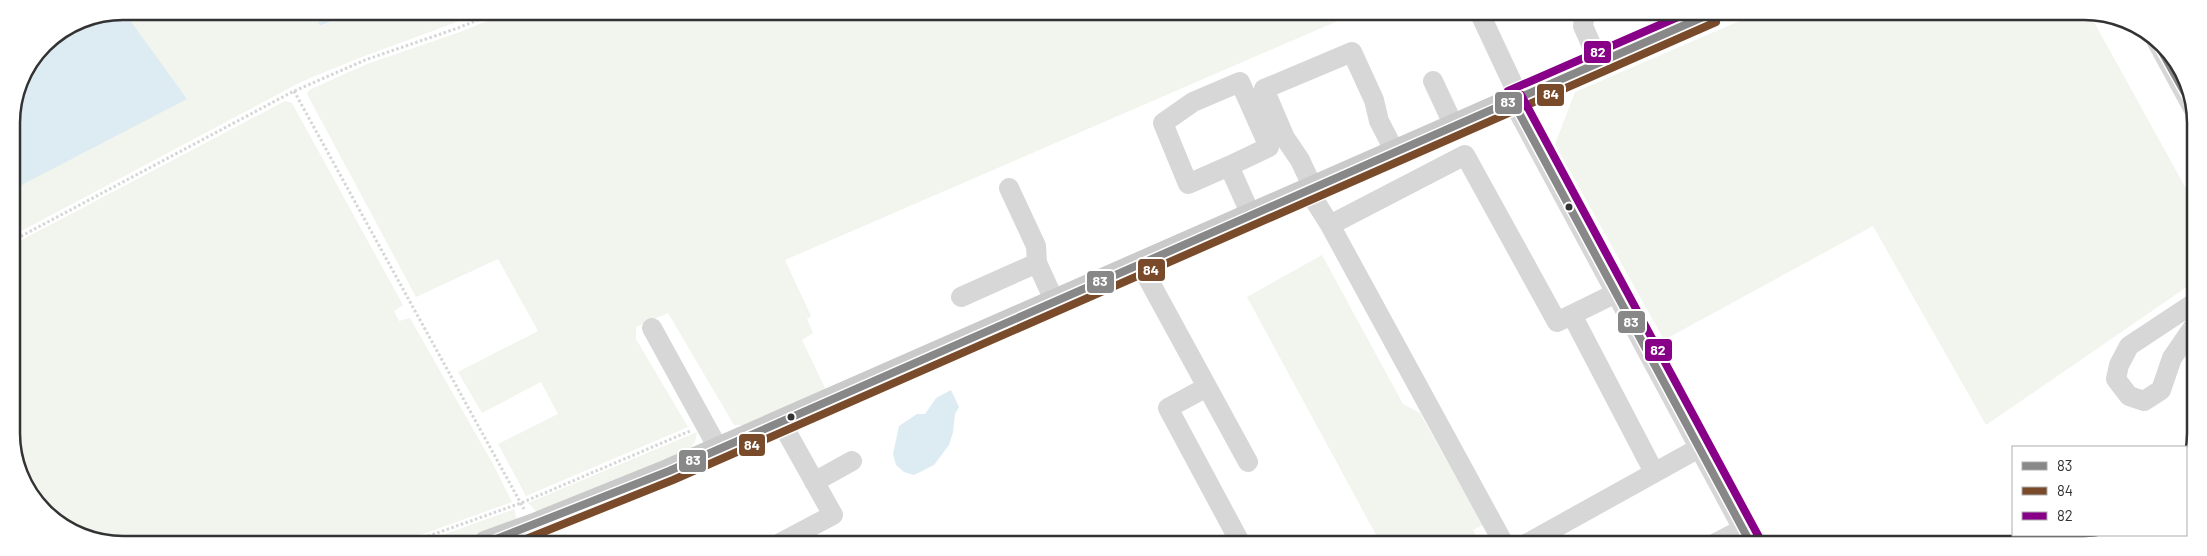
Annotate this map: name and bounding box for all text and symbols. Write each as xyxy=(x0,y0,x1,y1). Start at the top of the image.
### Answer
line badge: 82 xyxy=(1583,40,1612,64)
text: 82 xyxy=(1590,43,1606,60)
line badge: 84 xyxy=(1536,83,1565,107)
text: 84 xyxy=(1543,85,1559,102)
line badge: 83 xyxy=(1494,91,1523,115)
text: 83 xyxy=(1500,93,1516,110)
unlabelled marker xyxy=(1564,202,1574,212)
line badge: 84 xyxy=(1137,258,1166,282)
text: 84 xyxy=(1143,261,1159,278)
line badge: 83 xyxy=(1086,270,1115,294)
text: 83 xyxy=(1092,272,1108,289)
line badge: 83 xyxy=(1617,310,1646,334)
text: 83 xyxy=(1623,313,1639,330)
line badge: 82 xyxy=(1644,338,1673,362)
text: 82 xyxy=(1650,341,1666,358)
unlabelled marker xyxy=(786,412,796,422)
line badge: 84 xyxy=(738,433,766,457)
text: 84 xyxy=(744,436,760,453)
legend xyxy=(2012,446,2187,536)
line badge: 83 xyxy=(678,449,707,473)
text: 83 xyxy=(685,451,701,468)
text: 83 xyxy=(2057,456,2073,474)
text: 84 xyxy=(2057,481,2073,499)
text: 82 xyxy=(2057,506,2073,524)

